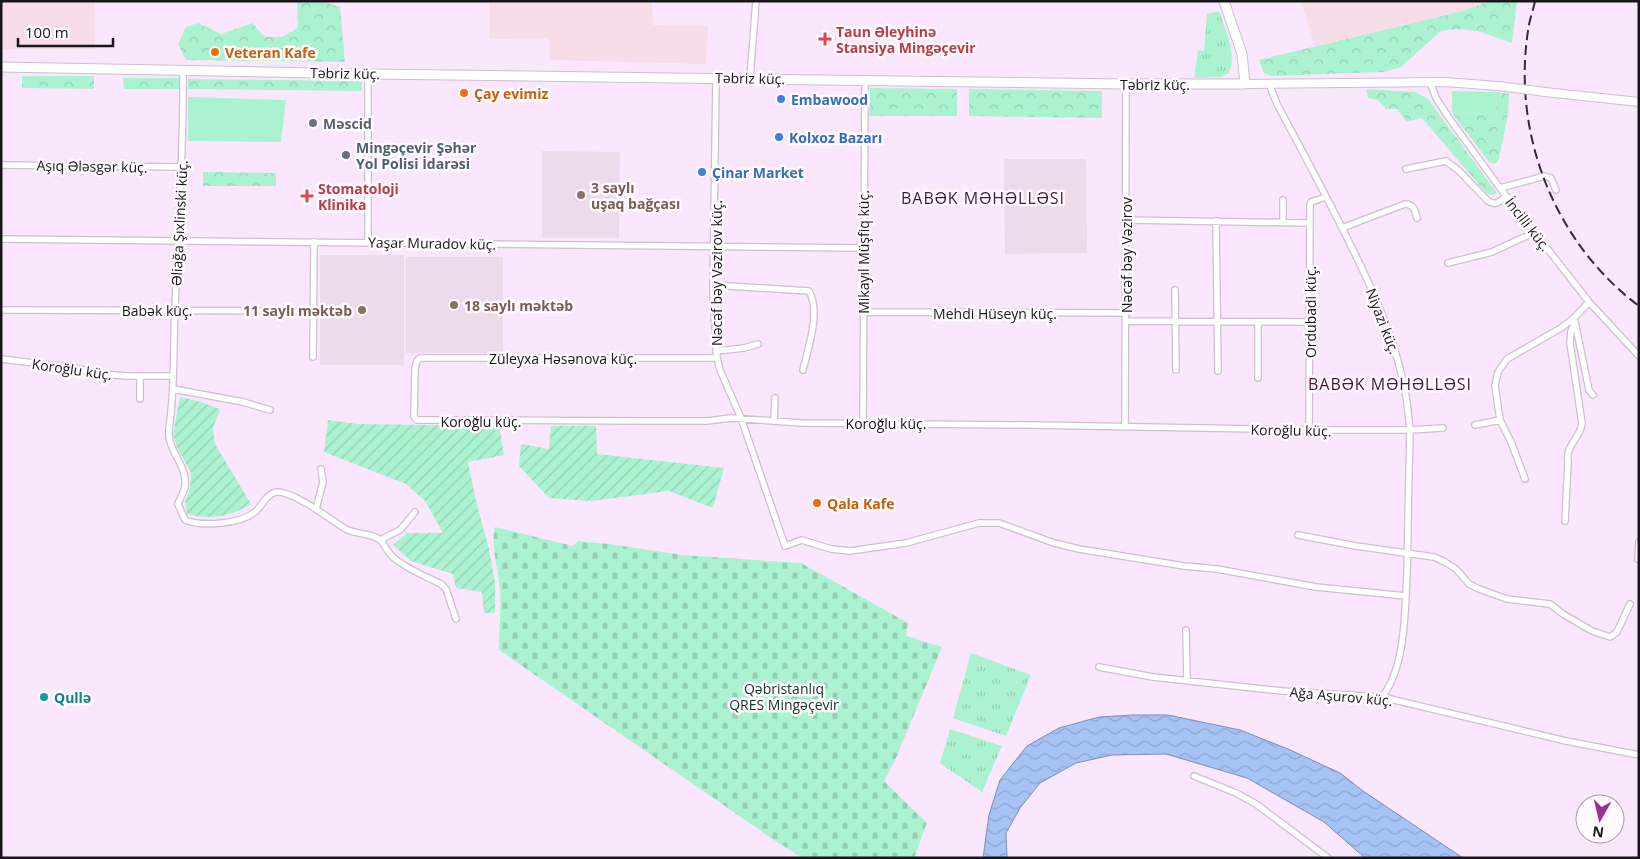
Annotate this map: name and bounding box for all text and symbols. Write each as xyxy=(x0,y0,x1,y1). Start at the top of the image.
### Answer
scale bar xyxy=(18,15,112,47)
text: 100 m xyxy=(25,22,69,42)
place label: Taun Əleyhinə Stansiya Mingəçevir xyxy=(836,22,976,57)
marker: Taun Əleyhinə Stansiya Mingəçevir xyxy=(818,32,832,46)
place label: Veteran Kafe xyxy=(225,43,316,62)
marker: Veteran Kafe xyxy=(209,46,221,58)
street label: Təbriz küç. xyxy=(310,63,380,83)
street label: Təbriz küç. xyxy=(715,68,785,88)
street label: Təbriz küç. xyxy=(1120,75,1190,94)
place label: Çay evimiz xyxy=(474,84,549,103)
marker: Çay evimiz xyxy=(458,87,470,99)
place label: Embawood xyxy=(791,90,868,109)
marker: Embawood xyxy=(775,93,787,105)
place label: Məscid xyxy=(323,114,372,133)
marker: Məscid xyxy=(307,117,319,129)
place label: Kolxoz Bazarı xyxy=(789,128,882,147)
marker: Kolxoz Bazarı xyxy=(773,131,785,143)
place label: Mingəçevir Şəhər Yol Polisi İdarəsi xyxy=(356,138,477,173)
marker: Mingəçevir Şəhər Yol Polisi İdarəsi xyxy=(340,149,352,161)
street label: Aşıq Ələsgər küç. xyxy=(36,156,148,176)
street label: Əliağa Şıxlinski küç. xyxy=(166,160,192,286)
place label: Çinar Market xyxy=(712,163,804,182)
marker: Çinar Market xyxy=(696,166,708,178)
place label: 3 saylı uşaq bağçası xyxy=(591,178,680,213)
place label: Stomatoloji Klinika xyxy=(318,179,399,214)
district label: BABƏK MƏHƏLLƏSI xyxy=(901,187,1065,209)
marker: Stomatoloji Klinika xyxy=(300,189,314,203)
marker: 3 saylı uşaq bağçası xyxy=(575,189,587,201)
street label: Mikayıl Müşfiq küç. xyxy=(854,190,873,314)
street label: İncilli küç. xyxy=(1501,193,1555,255)
street label: Nəcəf bəy Vəzirov xyxy=(1117,197,1136,313)
street label: Nəcəf bəy Vəzirov küç. xyxy=(707,200,726,346)
street label: Yaşar Muradov küç. xyxy=(368,232,496,254)
street label: Ordubadi küç. xyxy=(1301,266,1320,358)
street label: Niyazi küç. xyxy=(1362,285,1404,357)
place label: 18 saylı məktəb xyxy=(464,296,573,315)
marker: 18 saylı məktəb xyxy=(448,299,460,311)
street label: Babək küç. xyxy=(122,301,192,320)
place label: 11 saylı məktəb xyxy=(243,301,352,320)
marker: 11 saylı məktəb xyxy=(356,304,368,316)
street label: Mehdi Hüseyn küç. xyxy=(933,304,1057,323)
street label: Züleyxa Həsənova küç. xyxy=(489,349,637,368)
street label: Koroğlu küç. xyxy=(31,354,113,384)
district label: BABƏK MƏHƏLLƏSI xyxy=(1308,373,1472,395)
street label: Koroğlu küç. xyxy=(441,412,521,431)
street label: Koroğlu küç. xyxy=(846,414,926,433)
street label: Koroğlu küç. xyxy=(1250,420,1332,440)
place label: Qala Kafe xyxy=(827,494,894,513)
marker: Qala Kafe xyxy=(811,497,823,509)
park label: Qəbristanlıq QRES Mingəçevir xyxy=(729,679,839,714)
street label: Ağa Aşurov küç. xyxy=(1289,682,1393,710)
place label: Qullə xyxy=(54,688,91,707)
marker: Qullə xyxy=(38,691,50,703)
north arrow xyxy=(1575,794,1625,844)
text: N xyxy=(1591,822,1605,843)

